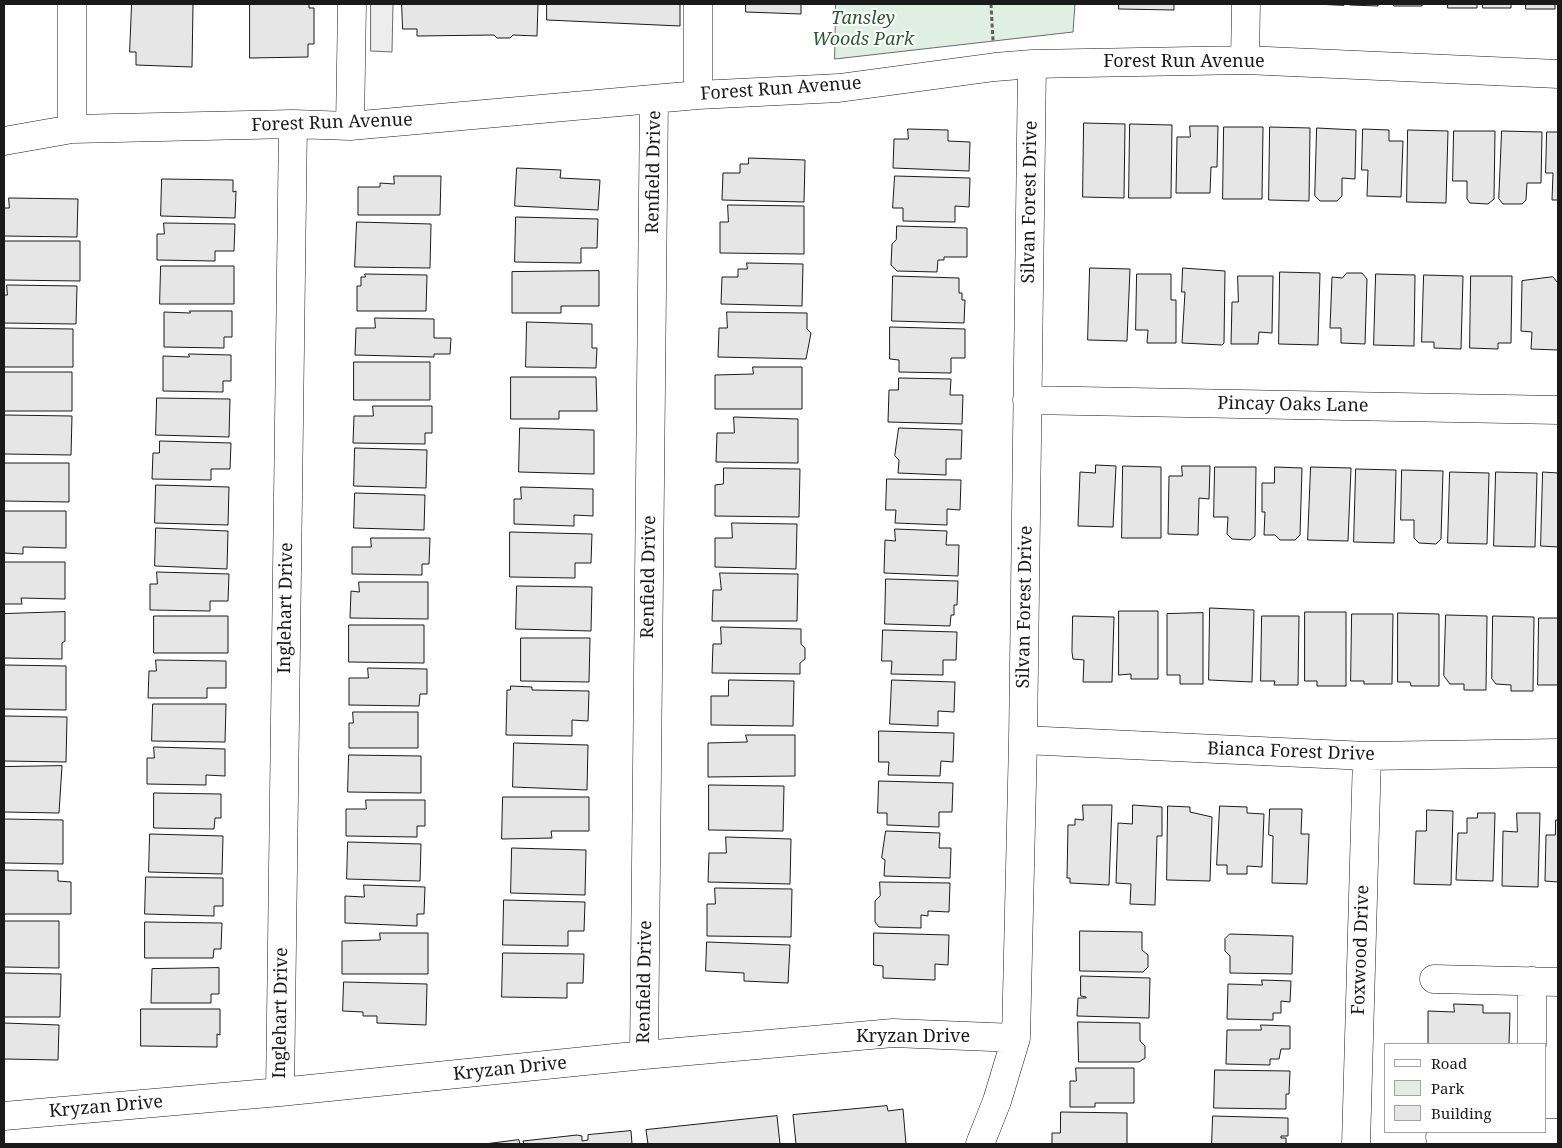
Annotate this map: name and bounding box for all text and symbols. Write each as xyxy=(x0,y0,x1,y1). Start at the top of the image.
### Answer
park label: Tansley Woods Park xyxy=(812,8,914,50)
street label: Forest Run Avenue xyxy=(1103,51,1265,73)
street label: Forest Run Avenue xyxy=(700,73,862,105)
street label: Forest Run Avenue xyxy=(251,109,413,137)
street label: Renfield Drive xyxy=(642,110,666,234)
street label: Silvan Forest Drive xyxy=(1018,120,1042,284)
street label: Pincay Oaks Lane xyxy=(1217,393,1369,417)
street label: Renfield Drive xyxy=(637,515,661,639)
street label: Silvan Forest Drive xyxy=(1013,525,1037,689)
street label: Inglehart Drive xyxy=(274,542,298,674)
street label: Bianca Forest Drive xyxy=(1207,738,1375,766)
street label: Foxwood Drive xyxy=(1348,885,1374,1015)
street label: Renfield Drive xyxy=(633,920,657,1044)
street label: Inglehart Drive xyxy=(269,947,293,1079)
street label: Kryzan Drive xyxy=(856,1026,970,1048)
legend xyxy=(1384,1043,1547,1133)
street label: Kryzan Drive xyxy=(452,1052,568,1086)
text: Road xyxy=(1431,1053,1467,1073)
text: Park xyxy=(1431,1078,1464,1098)
street label: Kryzan Drive xyxy=(48,1091,164,1123)
text: Building xyxy=(1431,1103,1492,1123)

